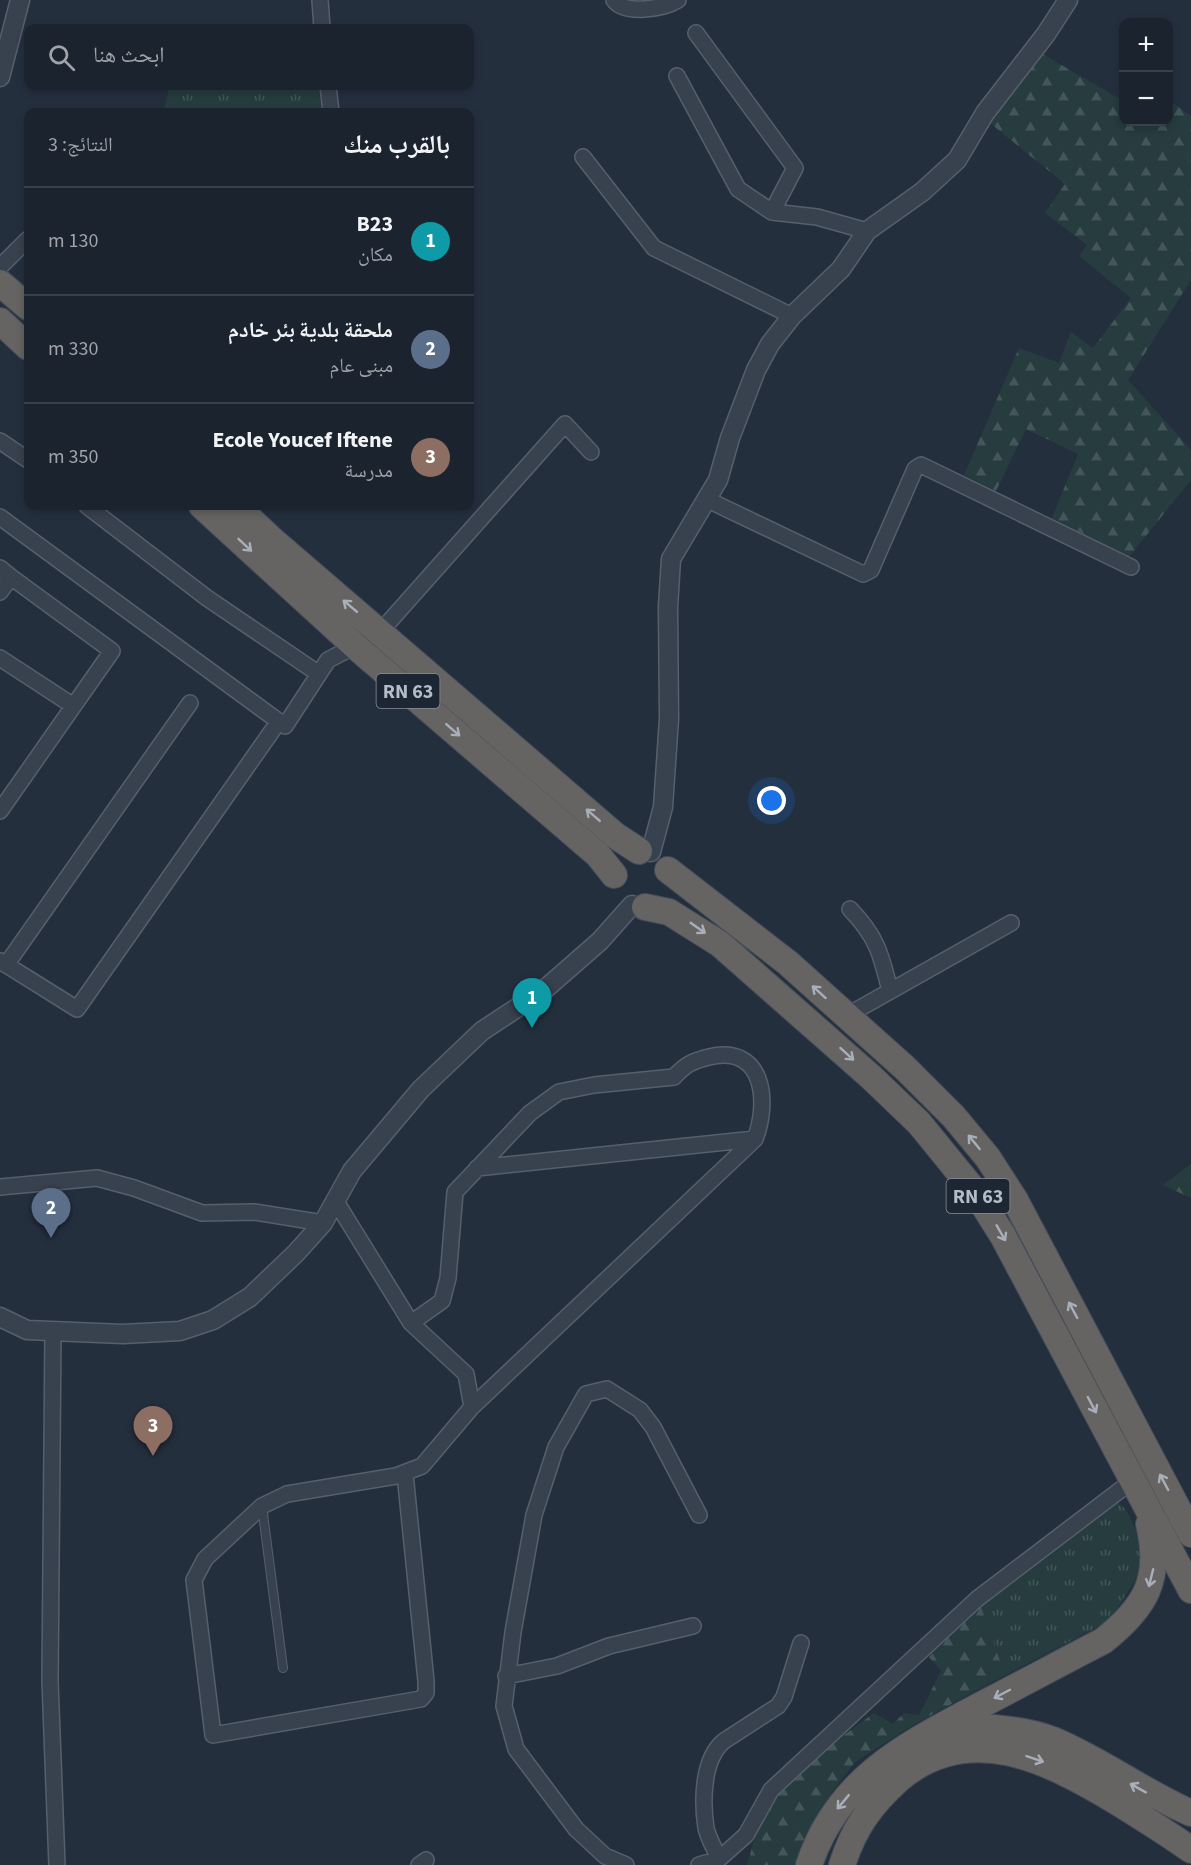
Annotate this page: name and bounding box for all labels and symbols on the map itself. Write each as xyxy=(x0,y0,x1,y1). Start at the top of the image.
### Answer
one-way arrow xyxy=(237,538,252,552)
one-way arrow xyxy=(343,599,358,613)
road number: RN 63 xyxy=(376,674,440,708)
one-way arrow xyxy=(445,724,461,737)
your location xyxy=(757,786,786,815)
one-way arrow xyxy=(586,808,601,822)
one-way arrow xyxy=(690,922,706,934)
pin: 1 xyxy=(512,978,552,1028)
one-way arrow xyxy=(812,985,827,999)
one-way arrow xyxy=(839,1047,854,1062)
one-way arrow xyxy=(968,1134,981,1150)
road number: RN 63 xyxy=(946,1179,1010,1213)
pin: 2 xyxy=(32,1188,70,1238)
one-way arrow xyxy=(995,1224,1007,1241)
one-way arrow xyxy=(1066,1301,1078,1319)
one-way arrow xyxy=(1086,1396,1098,1413)
pin: 3 xyxy=(134,1406,172,1456)
one-way arrow xyxy=(1157,1474,1169,1492)
one-way arrow xyxy=(1144,1568,1156,1587)
one-way arrow xyxy=(994,1689,1012,1700)
one-way arrow xyxy=(1026,1755,1044,1766)
one-way arrow xyxy=(1130,1781,1147,1793)
one-way arrow xyxy=(836,1794,849,1810)

